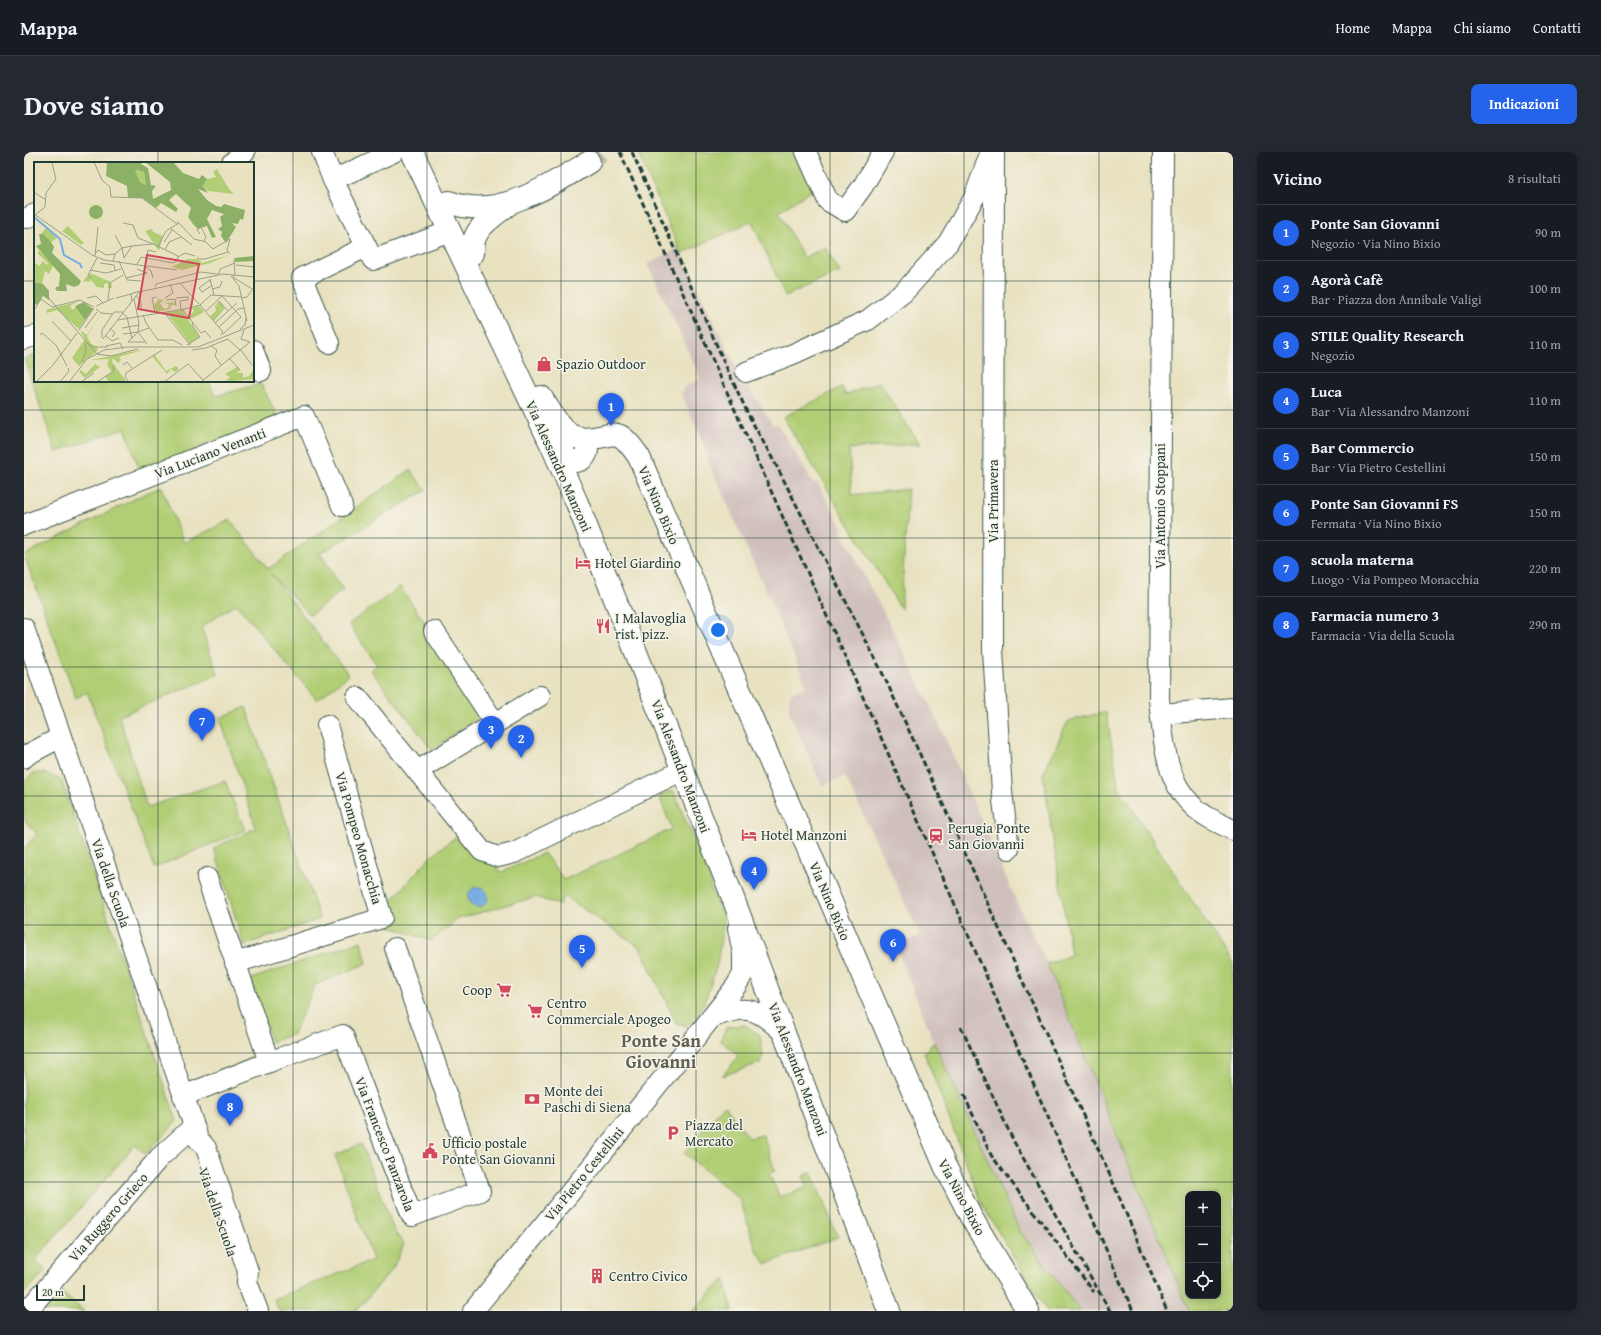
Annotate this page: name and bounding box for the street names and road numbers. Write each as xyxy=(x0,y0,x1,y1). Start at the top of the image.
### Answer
street label: Via Alessandro Manzoni xyxy=(521,397,597,535)
street label: Via Luciano Venanti xyxy=(151,422,269,484)
street label: Via Antonio Stoppani xyxy=(1150,443,1170,569)
street label: Via Primavera xyxy=(983,459,1003,543)
street label: Via Nino Bixio xyxy=(633,462,685,548)
street label: Via Alessandro Manzoni xyxy=(646,696,716,836)
street label: Via Pompeo Monacchia xyxy=(331,769,388,907)
street label: Via della Scuola xyxy=(86,836,136,930)
street label: Via Nino Bixio xyxy=(804,858,856,944)
street label: Via Alessandro Manzoni xyxy=(763,999,833,1139)
street label: Via Francesco Panzarola xyxy=(350,1074,420,1214)
street label: Via Pietro Cestellini xyxy=(540,1122,628,1226)
street label: Via Nino Bixio xyxy=(933,1155,991,1239)
street label: Via della Scuola xyxy=(193,1165,243,1259)
street label: Via Ruggero Grieco xyxy=(64,1168,152,1266)

